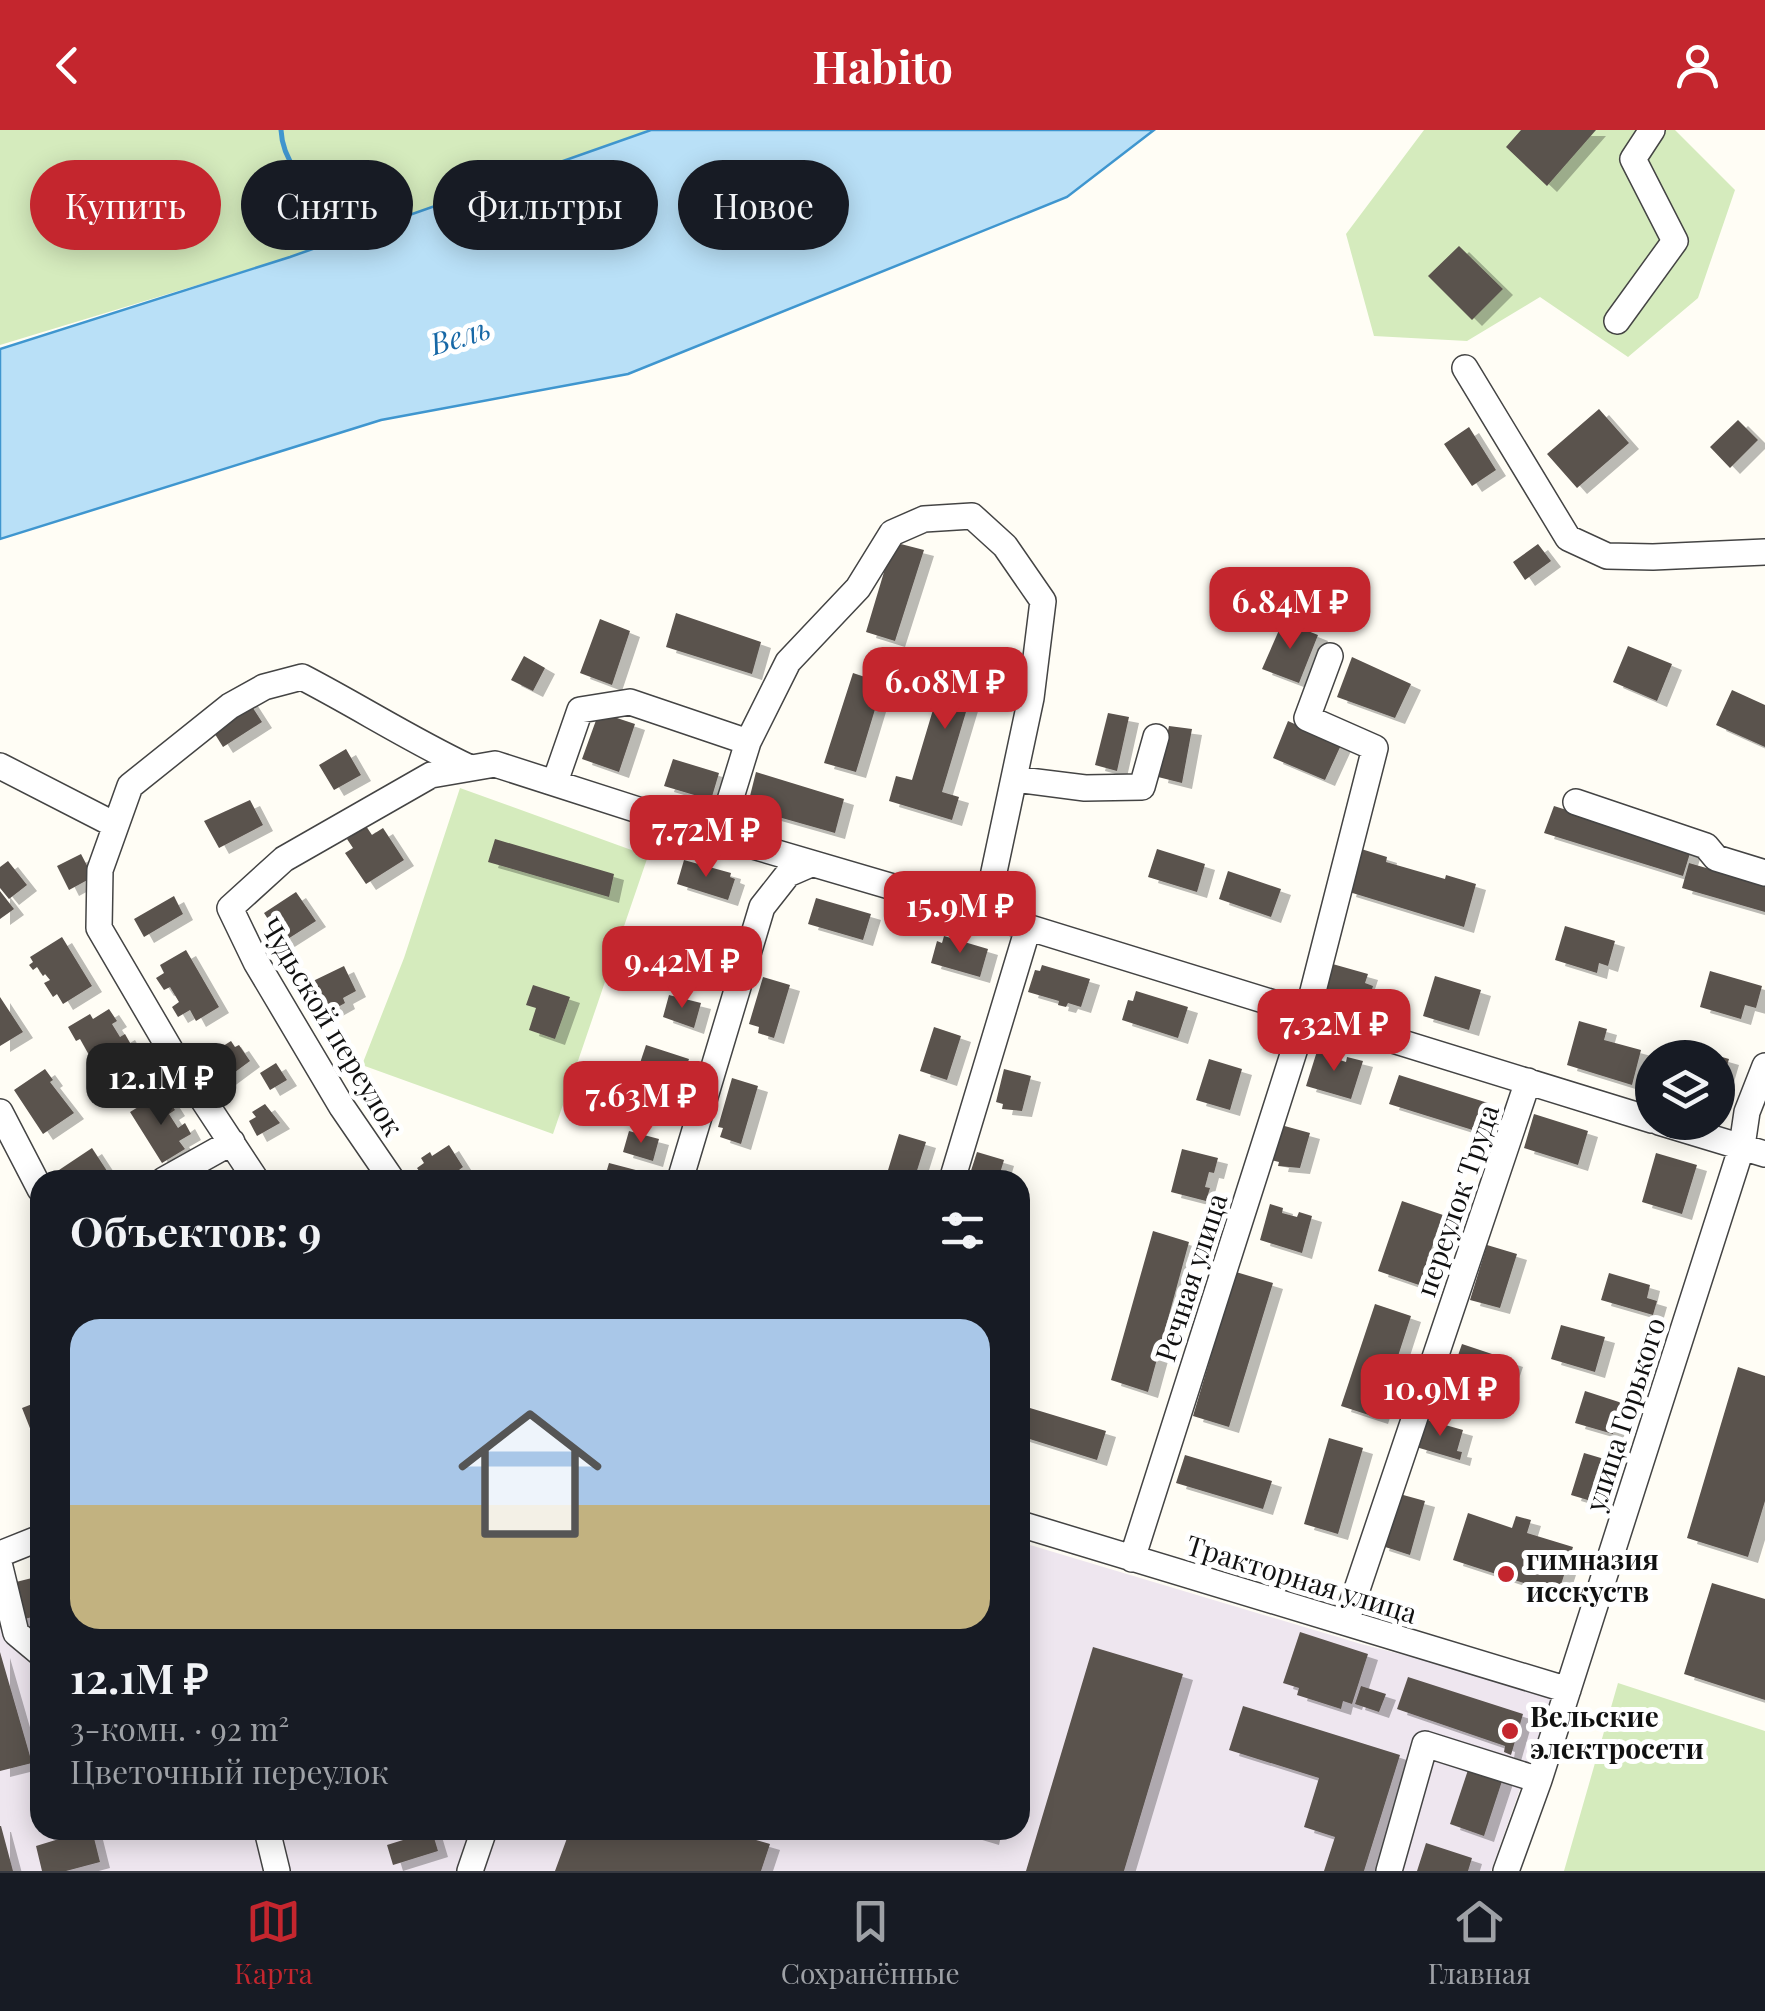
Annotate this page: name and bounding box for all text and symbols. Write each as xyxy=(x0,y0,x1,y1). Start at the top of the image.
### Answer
text: Habito xyxy=(812,35,953,95)
icon: back xyxy=(40,38,95,93)
icon: person xyxy=(1670,38,1725,93)
chip: Купить xyxy=(30,160,221,250)
chip: Снять xyxy=(241,160,413,250)
chip: Фильтры xyxy=(433,160,658,250)
chip: Новое xyxy=(678,160,849,250)
water label: Вель xyxy=(424,307,495,363)
pin: 6.84M ₽ xyxy=(1198,567,1382,652)
text: 6.84M ₽ xyxy=(1231,578,1349,621)
pin: 6.08M ₽ xyxy=(853,647,1037,732)
text: 6.08M ₽ xyxy=(885,658,1005,701)
pin: 7.72M ₽ xyxy=(614,795,798,880)
text: 7.72M ₽ xyxy=(652,806,760,849)
pin: 15.9M ₽ xyxy=(868,871,1052,956)
text: 15.9M ₽ xyxy=(906,882,1014,925)
street label: Чудьской переулок xyxy=(253,910,413,1142)
pin: 9.42M ₽ xyxy=(590,926,774,1011)
text: 9.42M ₽ xyxy=(624,937,740,980)
pin: 7.32M ₽ xyxy=(1242,989,1426,1074)
text: 7.32M ₽ xyxy=(1279,1000,1389,1043)
map controls xyxy=(1635,1040,1735,1140)
button: layers xyxy=(1635,1040,1735,1140)
pin: 12.1M ₽ xyxy=(69,1043,253,1128)
text: 12.1M ₽ xyxy=(108,1054,214,1097)
pin: 7.63M ₽ xyxy=(549,1061,733,1146)
text: 7.63M ₽ xyxy=(585,1072,697,1115)
street label: переулок Труда xyxy=(1406,1099,1506,1301)
street label: Речная улица xyxy=(1145,1188,1235,1366)
text: Объектов: 9 xyxy=(70,1202,321,1258)
icon: filters xyxy=(935,1203,990,1258)
street label: улица Горького xyxy=(1575,1312,1673,1517)
pin: 10.9M ₽ xyxy=(1348,1354,1532,1439)
text: 10.9M ₽ xyxy=(1383,1365,1497,1408)
icon: home xyxy=(440,1384,620,1564)
street label: Тракторная улица xyxy=(1182,1525,1422,1631)
place label: гимназия исскуств xyxy=(1526,1540,1659,1609)
marker: гимназия исскуств xyxy=(1495,1563,1517,1585)
text: 12.1M ₽ xyxy=(70,1649,209,1705)
place label: Вельские электросети xyxy=(1530,1697,1704,1766)
text: 3-комн. · 92 m² xyxy=(70,1706,289,1749)
marker: Вельские электросети xyxy=(1499,1720,1521,1742)
text: Цветочный переулок xyxy=(70,1749,389,1792)
tab: Карта xyxy=(234,1894,313,1991)
tab: Сохранённые xyxy=(781,1894,960,1991)
tab: Главная xyxy=(1428,1894,1531,1991)

